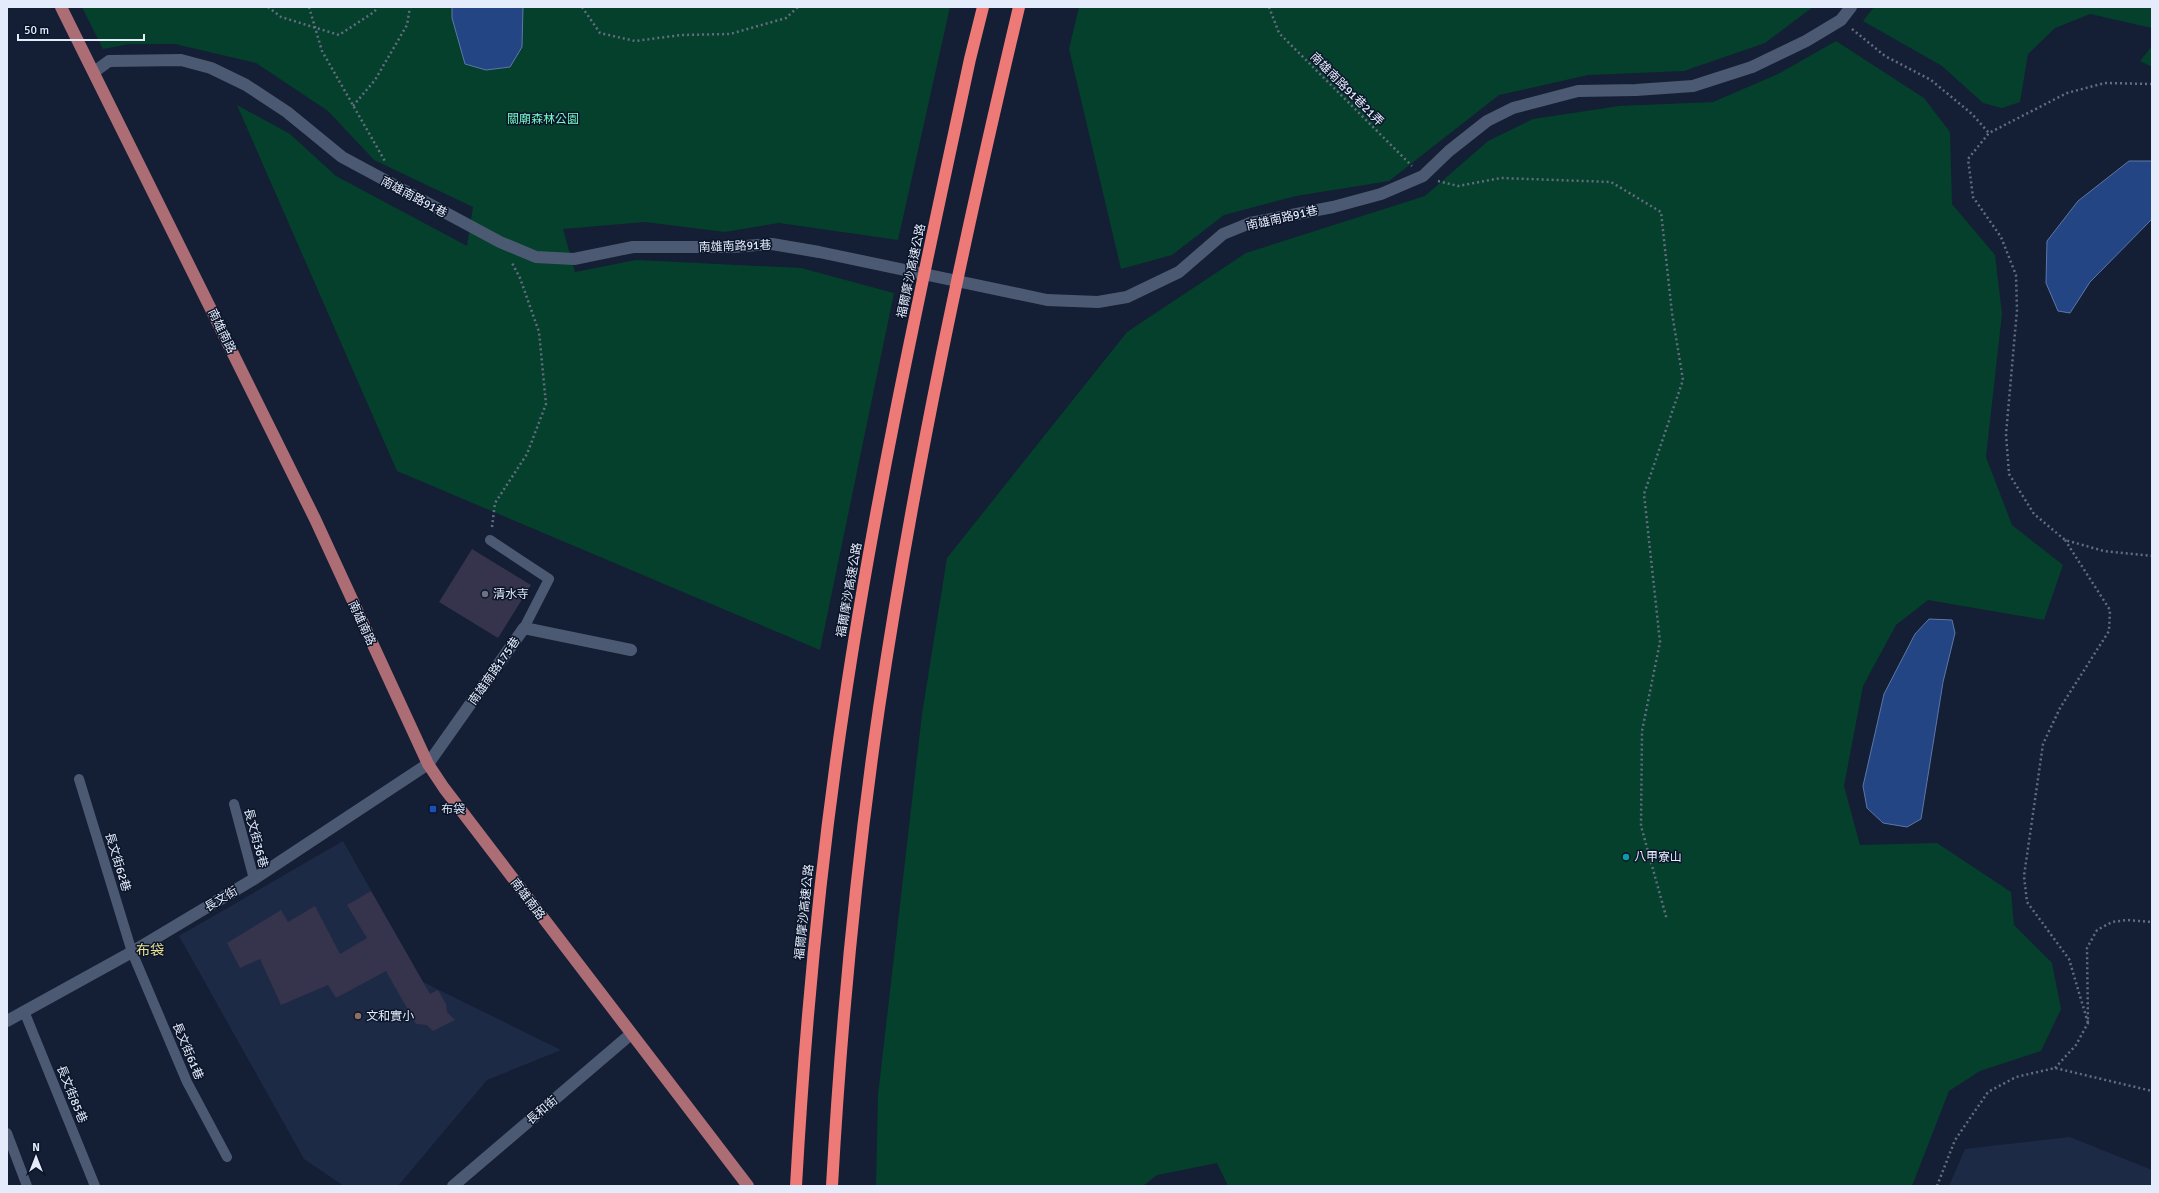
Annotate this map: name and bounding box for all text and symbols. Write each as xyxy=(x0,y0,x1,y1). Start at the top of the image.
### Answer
scale bar xyxy=(18,16,144,42)
text: 50 m xyxy=(24,23,49,38)
street label: 南雄南路91巷21弄 xyxy=(1307,49,1387,129)
park label: 關廟森林公園 xyxy=(507,112,579,127)
street label: 南雄南路91巷 xyxy=(378,174,450,221)
street label: 南雄南路91巷 xyxy=(1245,203,1319,234)
street label: 福爾摩沙高速公路 xyxy=(894,223,929,320)
street label: 南雄南路91巷 xyxy=(698,238,772,255)
street label: 南雄南路 xyxy=(204,306,239,356)
street label: 福爾摩沙高速公路 xyxy=(834,542,865,639)
place label: 清水寺 xyxy=(493,587,529,602)
marker: 清水寺 xyxy=(480,589,490,599)
street label: 南雄南路 xyxy=(345,598,378,648)
street label: 南雄南路175巷 xyxy=(465,634,523,708)
place label: 布袋 xyxy=(441,802,465,817)
marker: 布袋 xyxy=(428,804,438,814)
street label: 長文街36巷 xyxy=(240,807,271,870)
street label: 長文街62巷 xyxy=(101,831,134,893)
place label: 八甲寮山 xyxy=(1634,850,1682,865)
marker: 八甲寮山 xyxy=(1621,852,1631,862)
street label: 福爾摩沙高速公路 xyxy=(792,864,817,961)
street label: 南雄南路 xyxy=(507,876,548,923)
street label: 長文街 xyxy=(202,884,241,915)
district label: 布袋 xyxy=(136,942,164,959)
place label: 文和實小 xyxy=(366,1009,414,1024)
marker: 文和實小 xyxy=(353,1011,363,1021)
street label: 長文街61巷 xyxy=(169,1020,206,1082)
street label: 長文街85巷 xyxy=(53,1063,90,1125)
street label: 長和街 xyxy=(524,1093,561,1128)
north arrow xyxy=(16,1137,56,1177)
text: N xyxy=(32,1141,40,1154)

